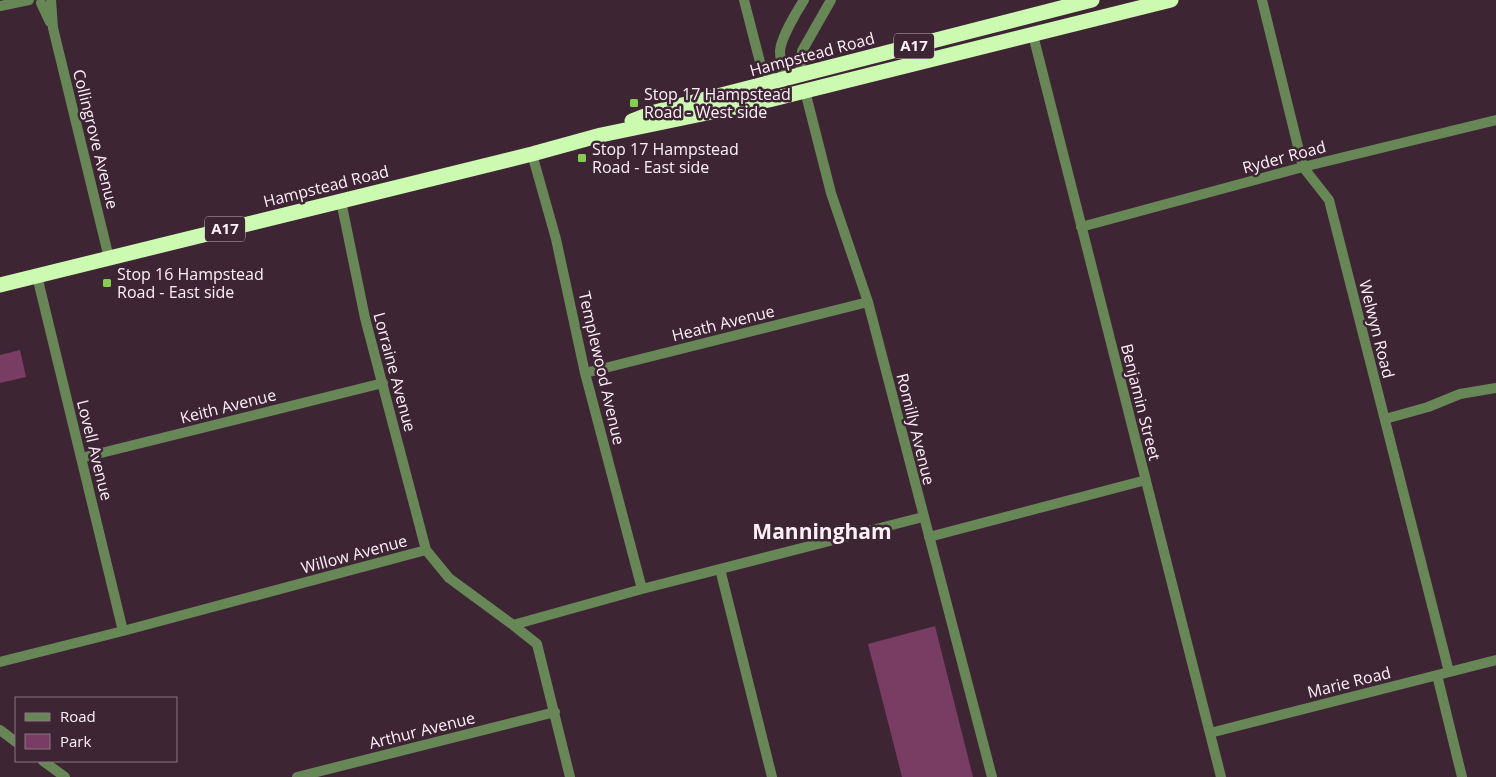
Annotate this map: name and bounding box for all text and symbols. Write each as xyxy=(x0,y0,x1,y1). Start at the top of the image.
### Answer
street label: Hampstead Road xyxy=(747,27,877,81)
road number: A17 xyxy=(894,34,934,58)
street label: Collingrove Avenue xyxy=(68,67,124,211)
place label: Stop 17 Hampstead Road - West side xyxy=(644,83,791,123)
marker: Stop 17 Hampstead Road - West side xyxy=(628,97,640,109)
street label: Ryder Road xyxy=(1240,135,1328,179)
place label: Stop 17 Hampstead Road - East side xyxy=(592,138,739,178)
marker: Stop 17 Hampstead Road - East side xyxy=(576,152,588,164)
street label: Hampstead Road xyxy=(261,160,391,212)
road number: A17 xyxy=(205,216,245,242)
place label: Stop 16 Hampstead Road - East side xyxy=(117,263,264,303)
marker: Stop 16 Hampstead Road - East side xyxy=(101,277,113,289)
street label: Welwyn Road xyxy=(1354,278,1400,380)
street label: Templewood Avenue xyxy=(574,289,630,447)
street label: Heath Avenue xyxy=(669,300,777,346)
street label: Lorraine Avenue xyxy=(369,310,422,434)
street label: Benjamin Street xyxy=(1116,341,1166,463)
street label: Romilly Avenue xyxy=(891,371,941,487)
street label: Keith Avenue xyxy=(178,383,278,429)
street label: Lovell Avenue xyxy=(72,397,118,503)
district label: Manningham xyxy=(752,517,892,545)
street label: Willow Avenue xyxy=(299,529,409,579)
street label: Marie Road xyxy=(1305,661,1393,703)
legend xyxy=(15,697,178,762)
text: Road xyxy=(60,706,96,726)
street label: Arthur Avenue xyxy=(367,706,477,754)
text: Park xyxy=(60,731,91,751)

